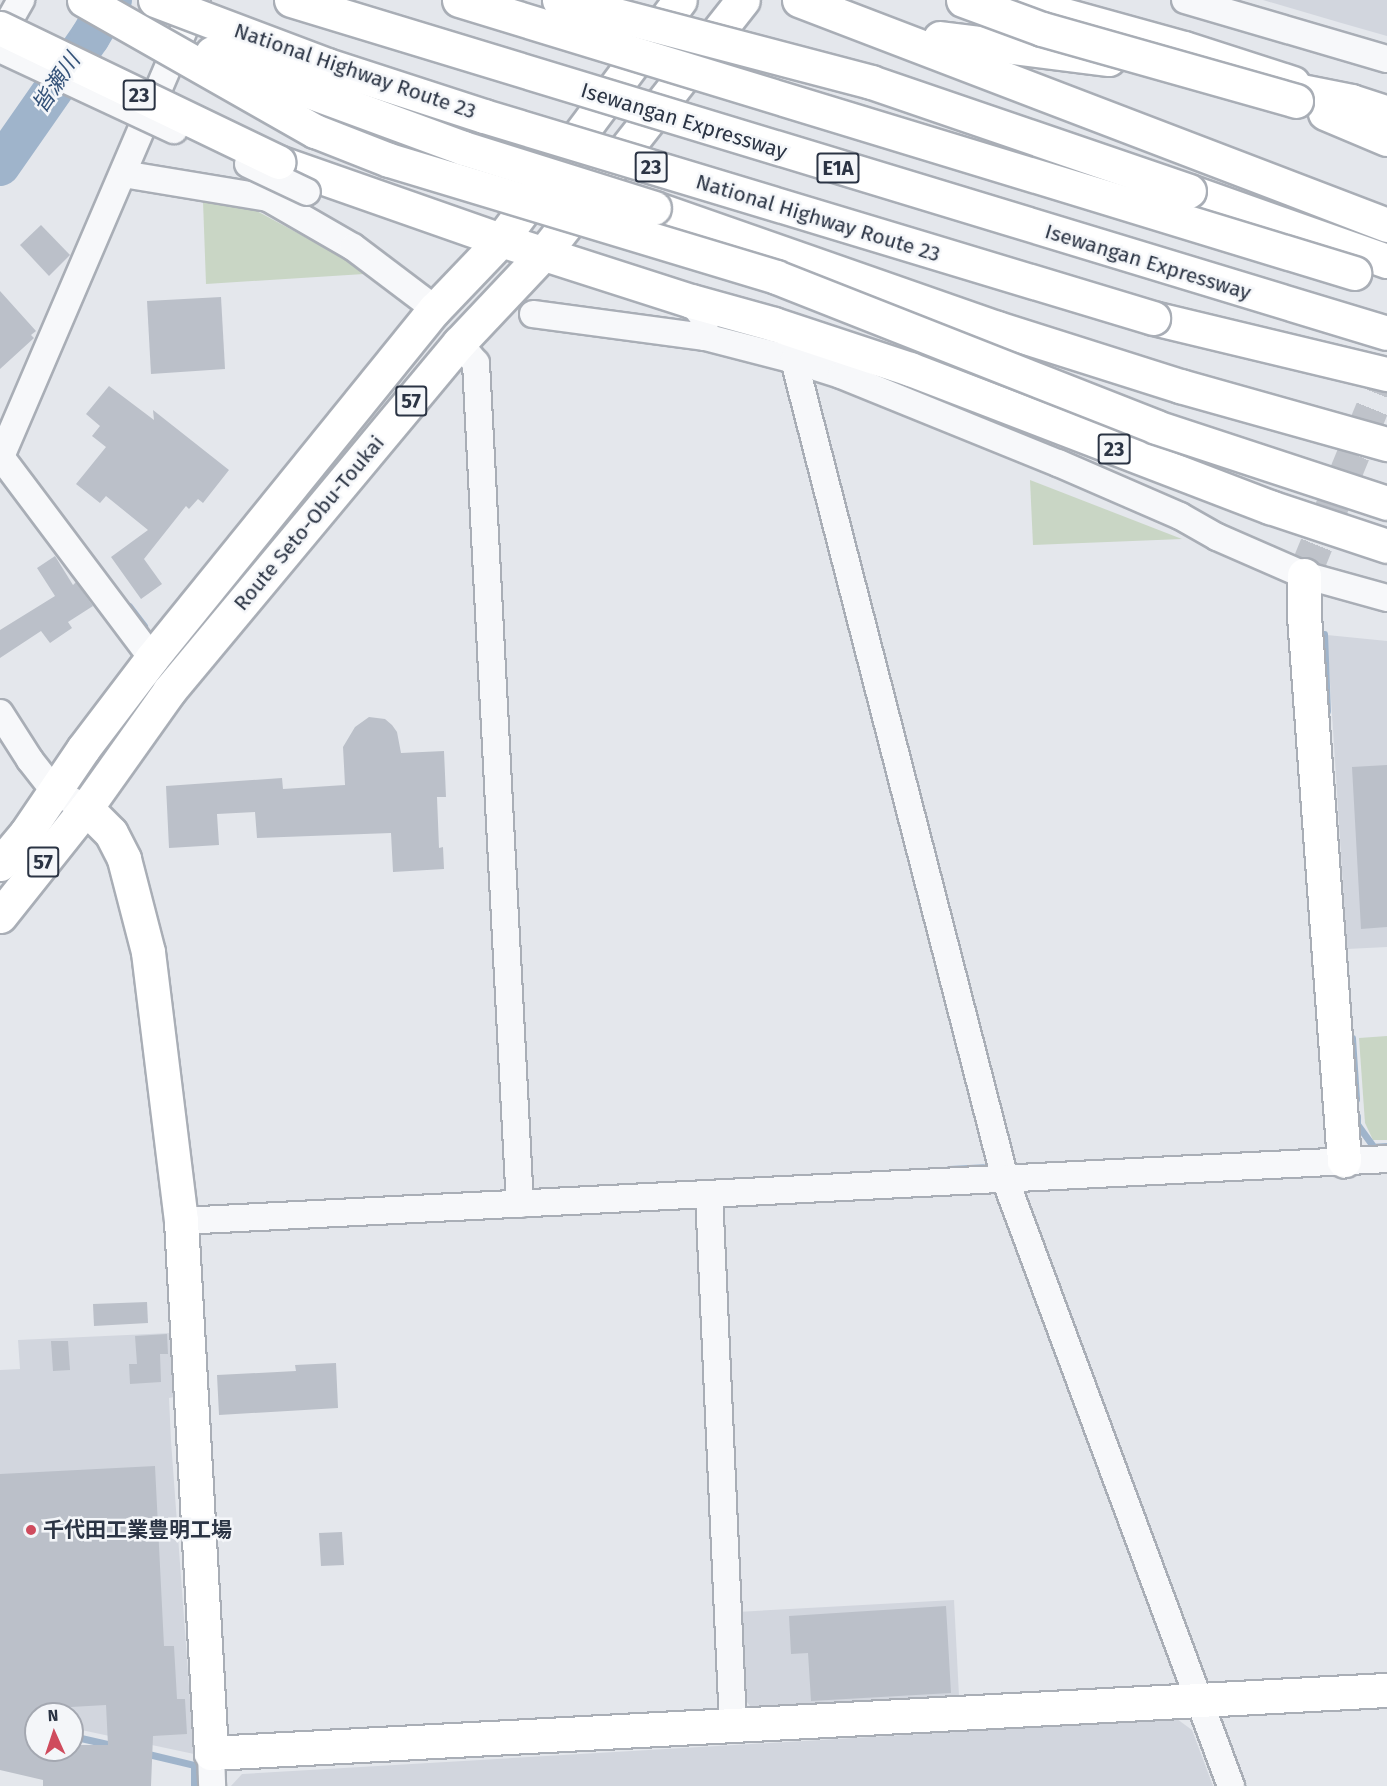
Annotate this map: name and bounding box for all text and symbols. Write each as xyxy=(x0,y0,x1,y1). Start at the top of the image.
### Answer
street label: National Highway Route 23 xyxy=(231,18,479,124)
water label: 皆瀬川 xyxy=(27,48,85,118)
road number: 23 xyxy=(122,78,156,112)
street label: Isewangan Expressway xyxy=(578,78,790,164)
road number: 23 xyxy=(634,150,668,184)
road number: E1A xyxy=(816,151,860,185)
street label: National Highway Route 23 xyxy=(693,169,943,267)
street label: Isewangan Expressway xyxy=(1042,219,1254,305)
road number: 57 xyxy=(394,384,428,418)
street label: Route Seto-Obu-Toukai xyxy=(228,430,390,616)
road number: 23 xyxy=(1098,432,1130,466)
road number: 57 xyxy=(26,845,60,879)
place label: 千代田工業豊明工場 xyxy=(43,1517,232,1543)
marker: 千代田工業豊明工場 xyxy=(24,1523,38,1537)
north arrow xyxy=(24,1702,84,1762)
text: N xyxy=(47,1706,59,1725)

